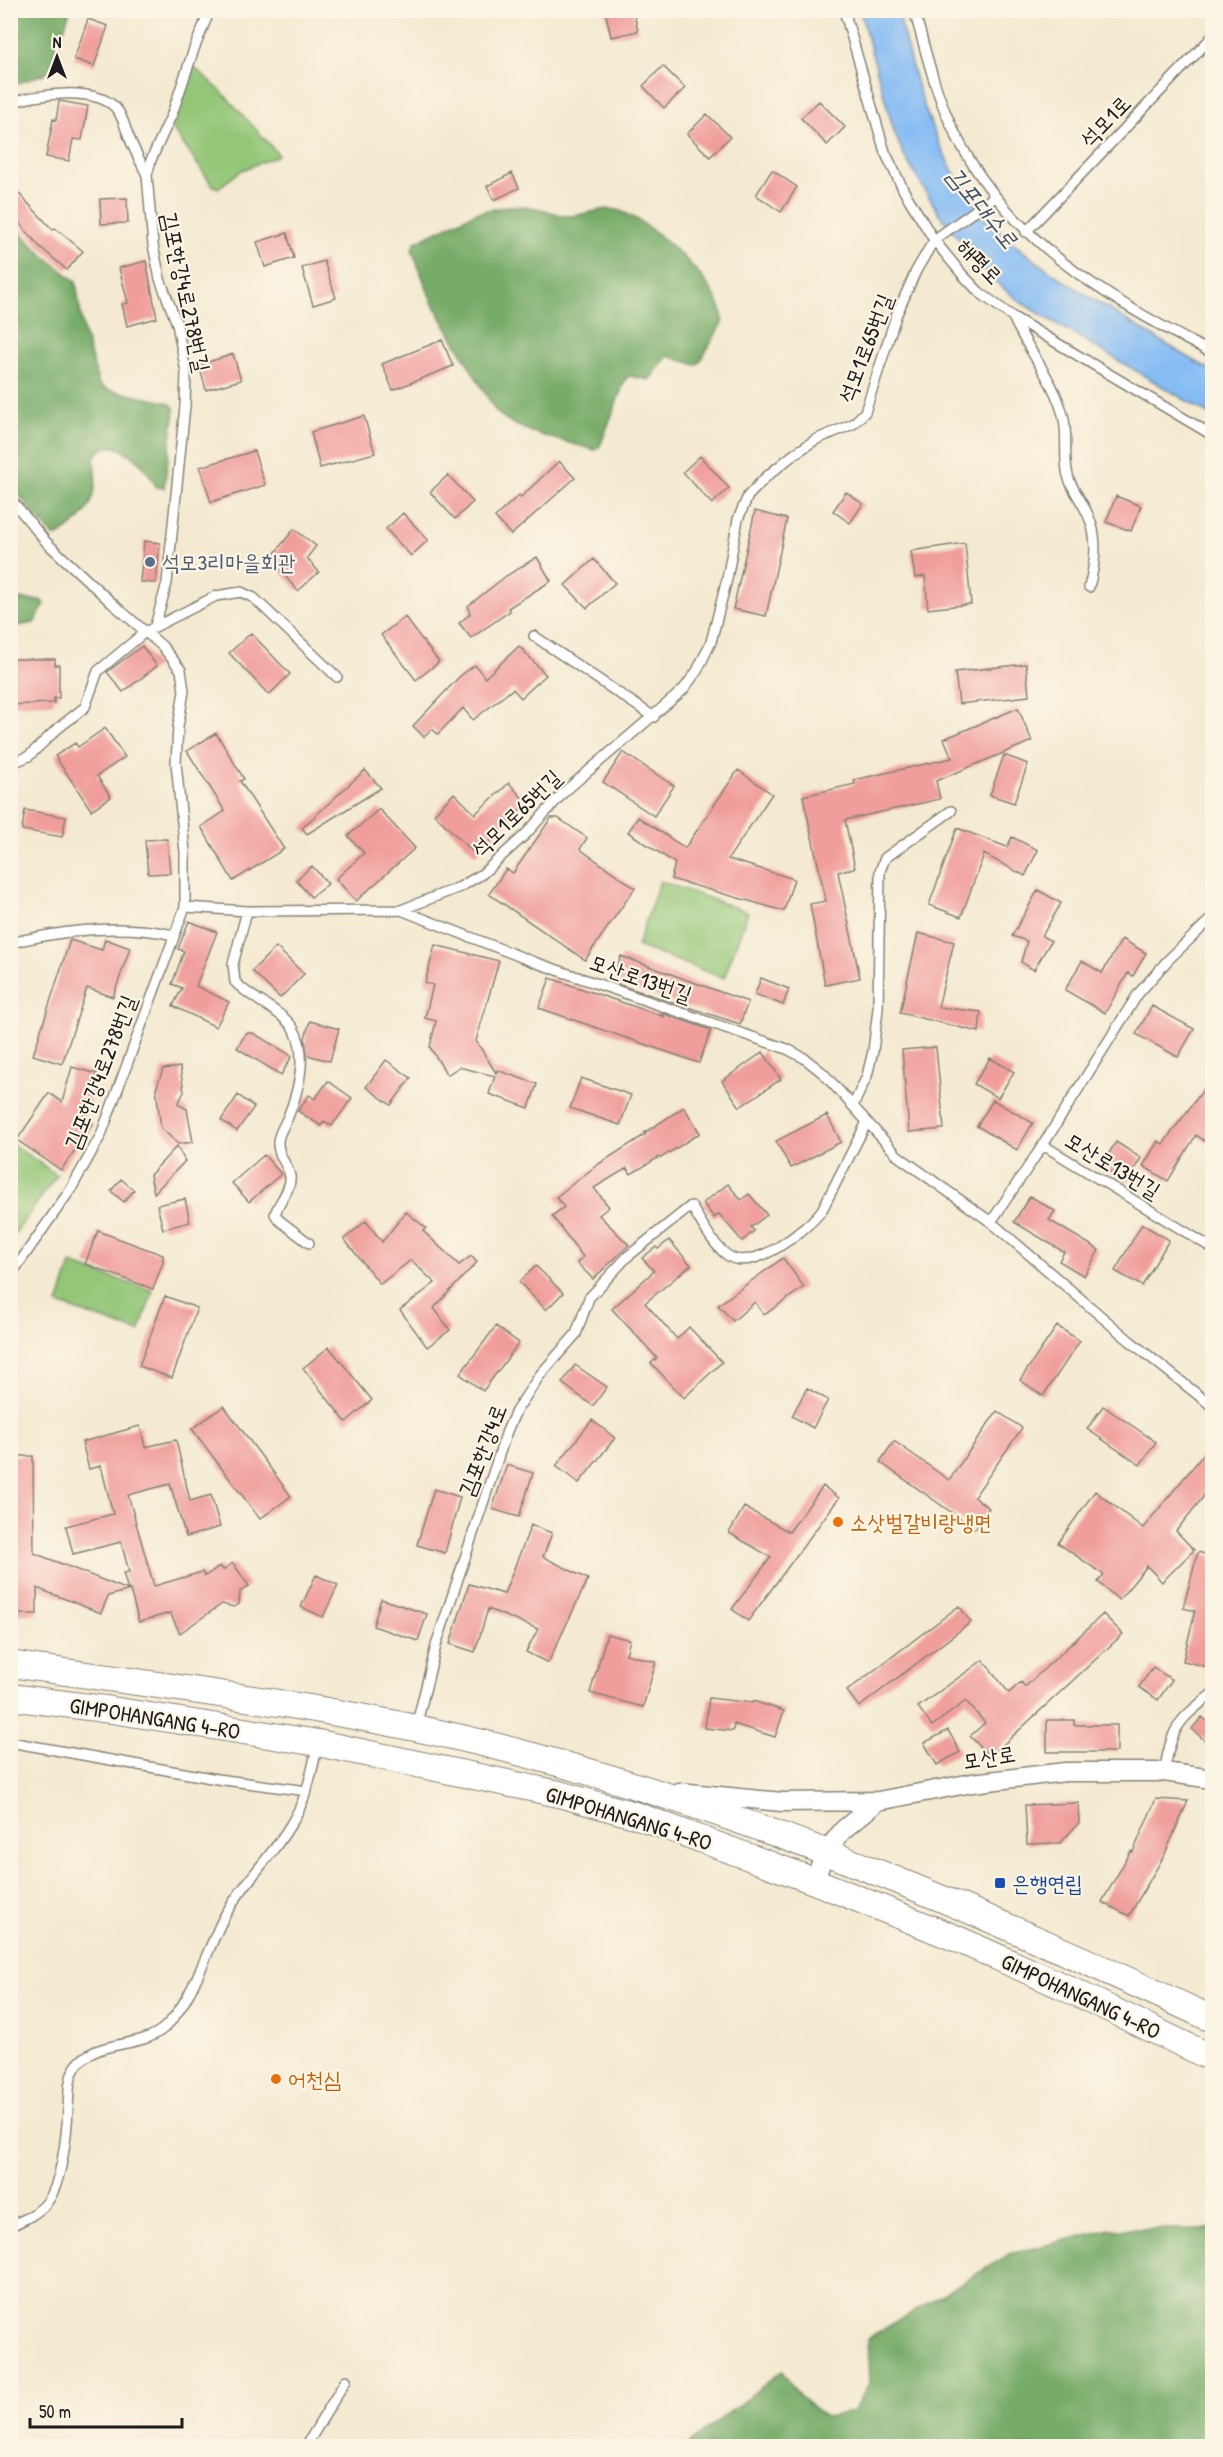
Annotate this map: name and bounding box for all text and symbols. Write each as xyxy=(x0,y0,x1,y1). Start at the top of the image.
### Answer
north arrow xyxy=(27,27,87,87)
text: N xyxy=(53,31,62,53)
street label: 석모1로 xyxy=(1073,89,1137,153)
water label: 김포대수로 xyxy=(940,159,1026,255)
street label: 김포한강4로278번길 xyxy=(154,209,218,375)
street label: 해평로 xyxy=(951,231,1009,291)
street label: 석모1로65번길 xyxy=(830,289,900,407)
place label: 석모3리마을회관 xyxy=(162,547,296,577)
marker: 석모3리마을회관 xyxy=(143,555,157,569)
street label: 석모1로65번길 xyxy=(464,762,568,864)
street label: 모산로13번길 xyxy=(586,947,696,1010)
street label: 김포한강4로278번길 xyxy=(57,990,143,1153)
street label: 모산로13번길 xyxy=(1060,1125,1167,1205)
street label: 김포한강4로 xyxy=(451,1399,513,1501)
place label: 소삿벌갈비랑냉면 xyxy=(850,1507,992,1537)
marker: 소삿벌갈비랑냉면 xyxy=(831,1515,845,1529)
street label: GIMPOHANGANG 4-RO xyxy=(68,1690,242,1746)
street label: 모산로 xyxy=(960,1738,1018,1776)
street label: GIMPOHANGANG 4-RO xyxy=(542,1778,716,1858)
place label: 은행연립 xyxy=(1012,1868,1083,1898)
marker: 은행연립 xyxy=(993,1876,1007,1890)
street label: GIMPOHANGANG 4-RO xyxy=(997,1946,1165,2046)
place label: 어천심 xyxy=(288,2064,341,2094)
marker: 어천심 xyxy=(269,2072,283,2086)
scale bar xyxy=(30,2391,182,2429)
text: 50 m xyxy=(39,2399,71,2424)

